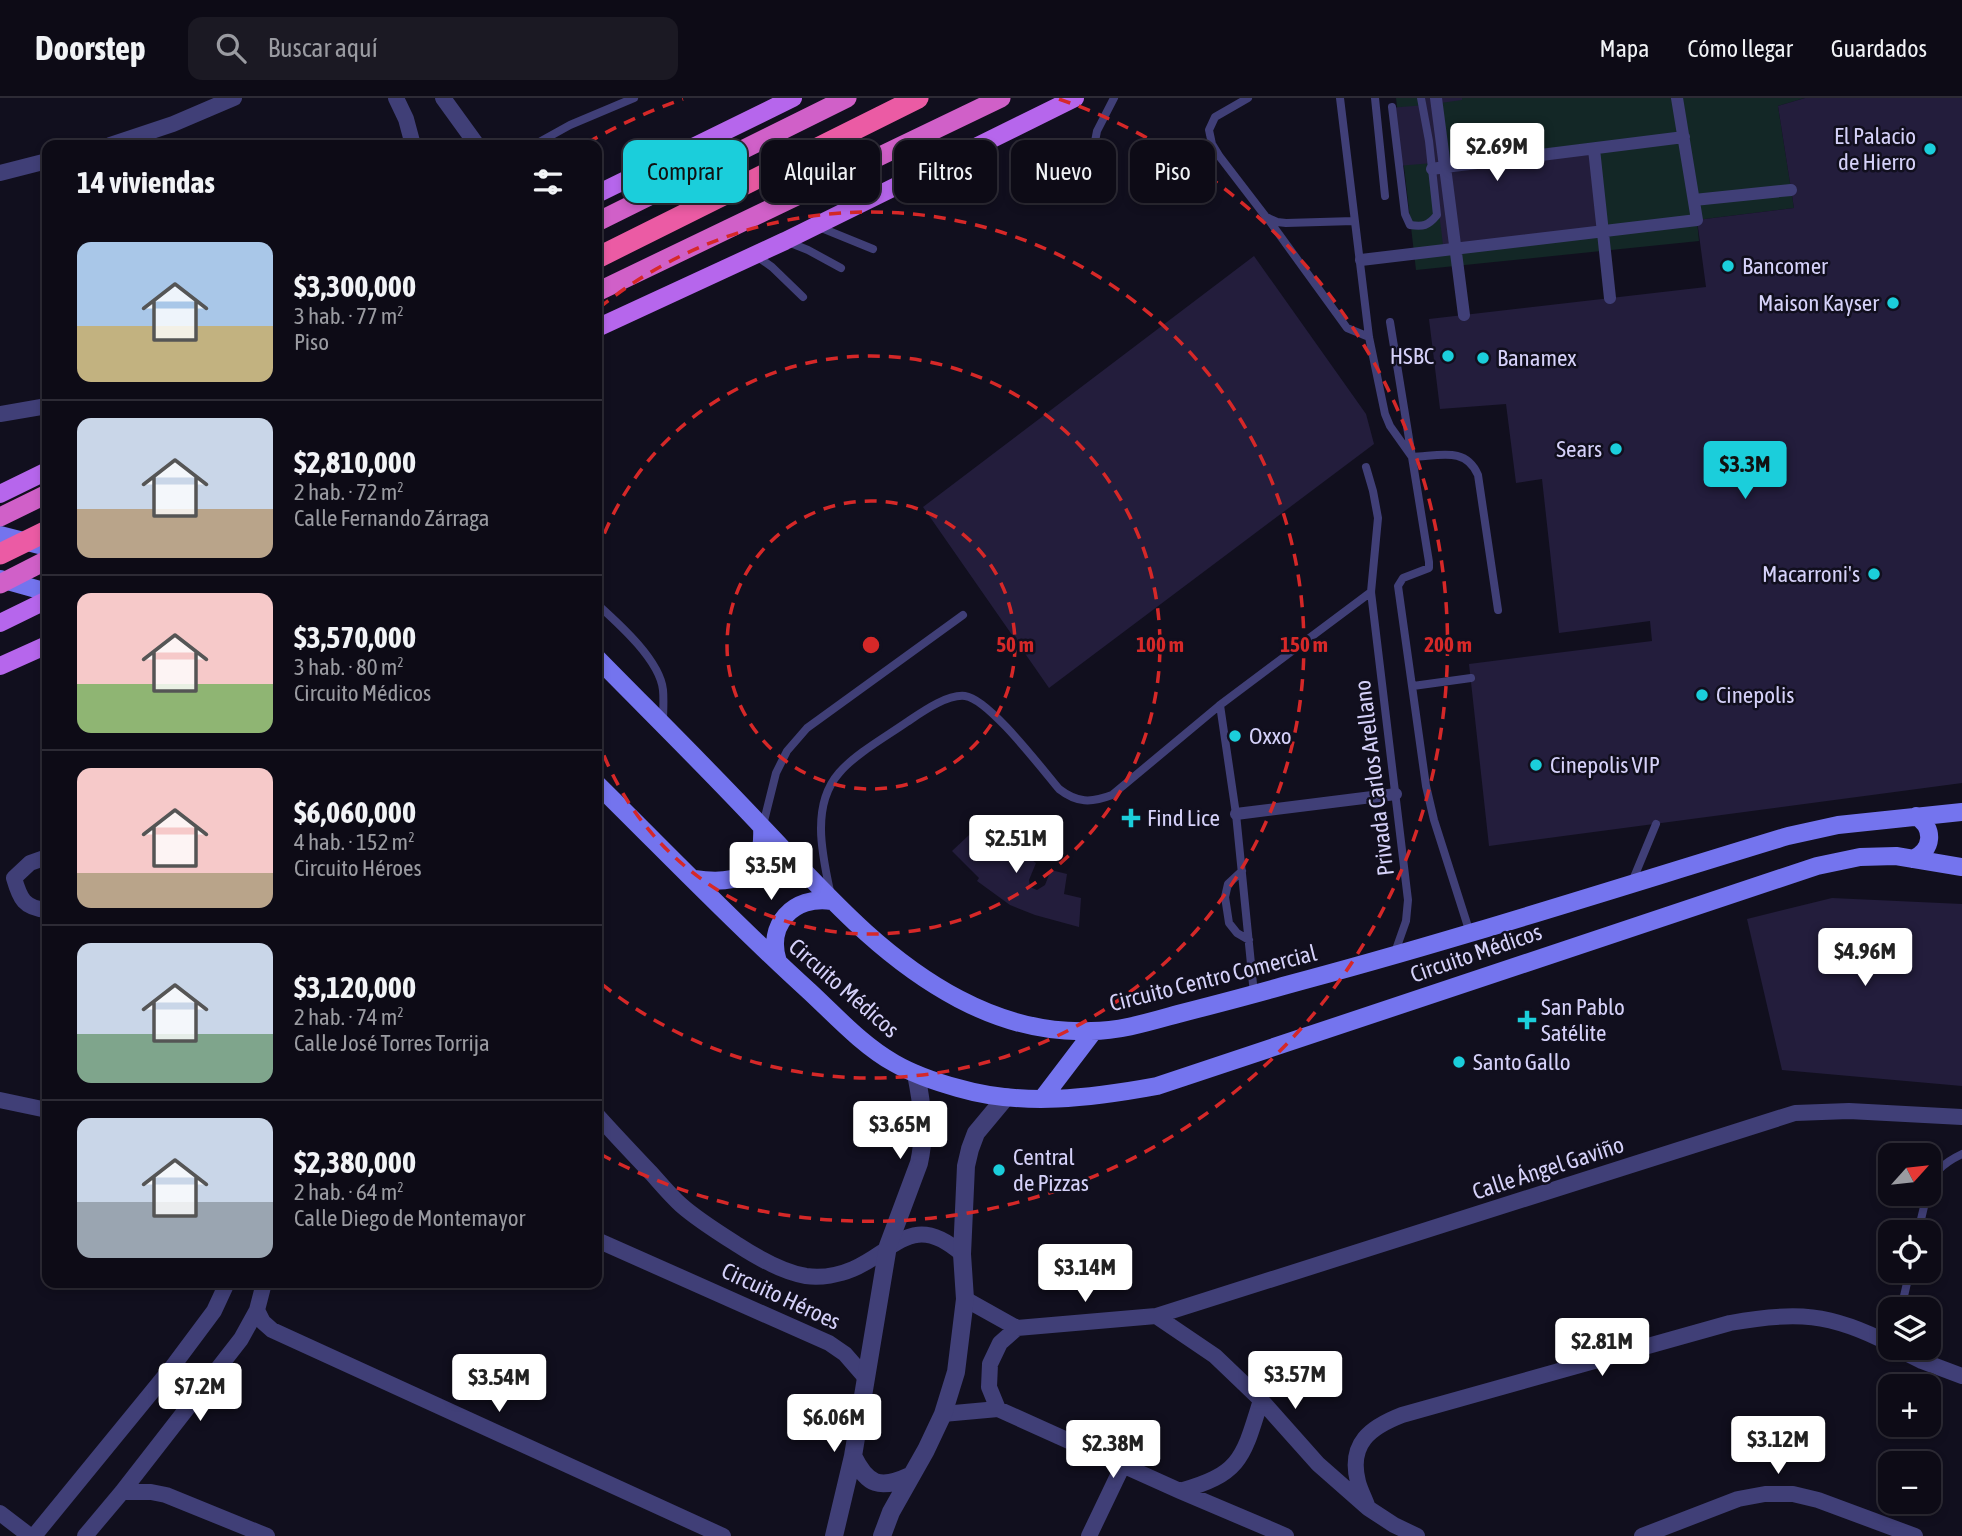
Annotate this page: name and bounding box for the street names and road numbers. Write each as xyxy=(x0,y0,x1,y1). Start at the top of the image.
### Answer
street label: Privada Carlos Arellano xyxy=(1349,679,1399,877)
street label: Circuito Médicos xyxy=(1407,918,1545,988)
street label: Circuito Médicos xyxy=(784,933,904,1043)
street label: Circuito Centro Comercial xyxy=(1107,940,1319,1016)
street label: Calle Ángel Gaviño xyxy=(1469,1131,1627,1205)
street label: Circuito Héroes xyxy=(718,1257,844,1335)

